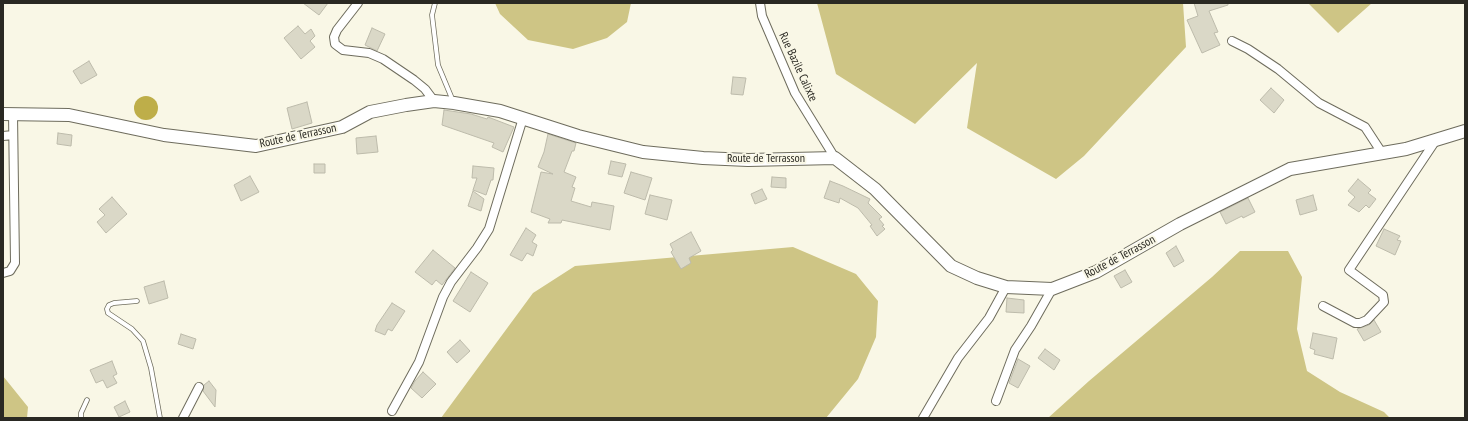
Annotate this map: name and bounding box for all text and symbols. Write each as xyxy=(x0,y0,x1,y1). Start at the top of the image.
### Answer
street label: Rue Bazile Calixte xyxy=(776,30,820,104)
street label: Route de Terrasson xyxy=(258,121,338,151)
street label: Route de Terrasson xyxy=(727,152,805,166)
street label: Route de Terrasson xyxy=(1082,232,1158,282)

